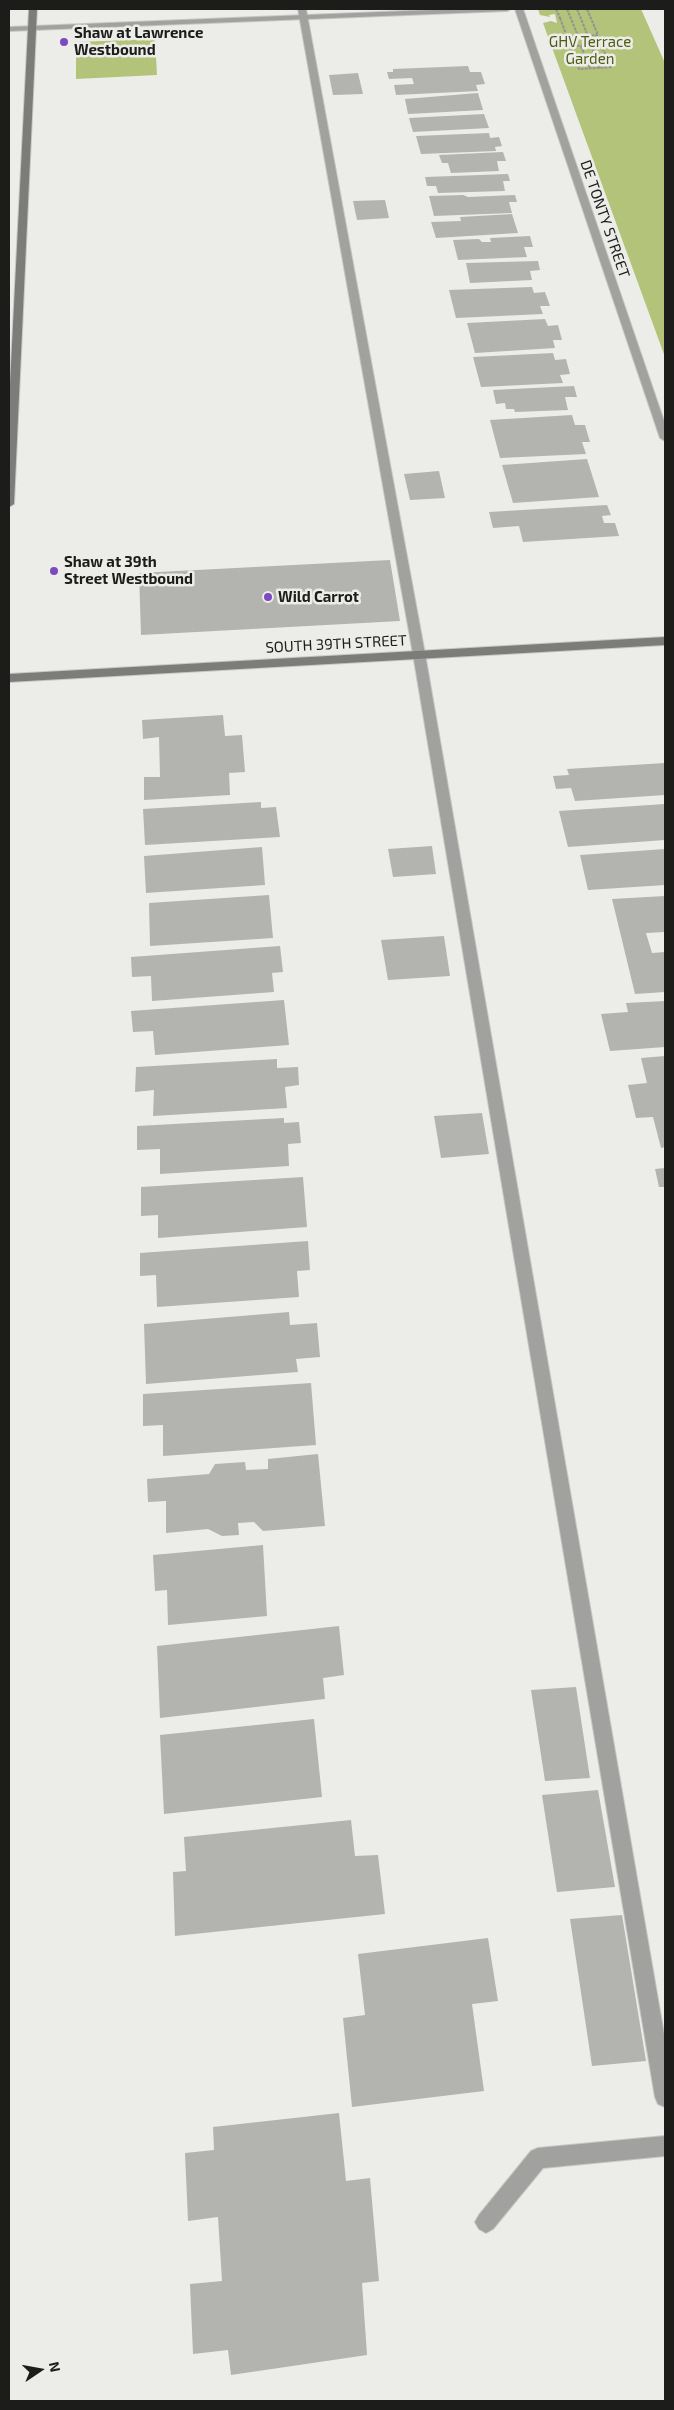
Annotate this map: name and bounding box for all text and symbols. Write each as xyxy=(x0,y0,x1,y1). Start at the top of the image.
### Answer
place label: Shaw at Lawrence Westbound xyxy=(74,24,203,59)
park label: GHV Terrace Garden xyxy=(549,33,631,68)
marker: Shaw at Lawrence Westbound xyxy=(58,36,70,48)
street label: DE TONTY STREET xyxy=(576,158,634,280)
place label: Shaw at 39th Street Westbound xyxy=(64,553,193,588)
marker: Shaw at 39th Street Westbound xyxy=(48,565,60,577)
place label: Wild Carrot xyxy=(278,588,359,606)
marker: Wild Carrot xyxy=(262,591,274,603)
street label: SOUTH 39TH STREET xyxy=(265,631,407,657)
north arrow xyxy=(15,2345,65,2395)
text: N xyxy=(46,2360,65,2373)

